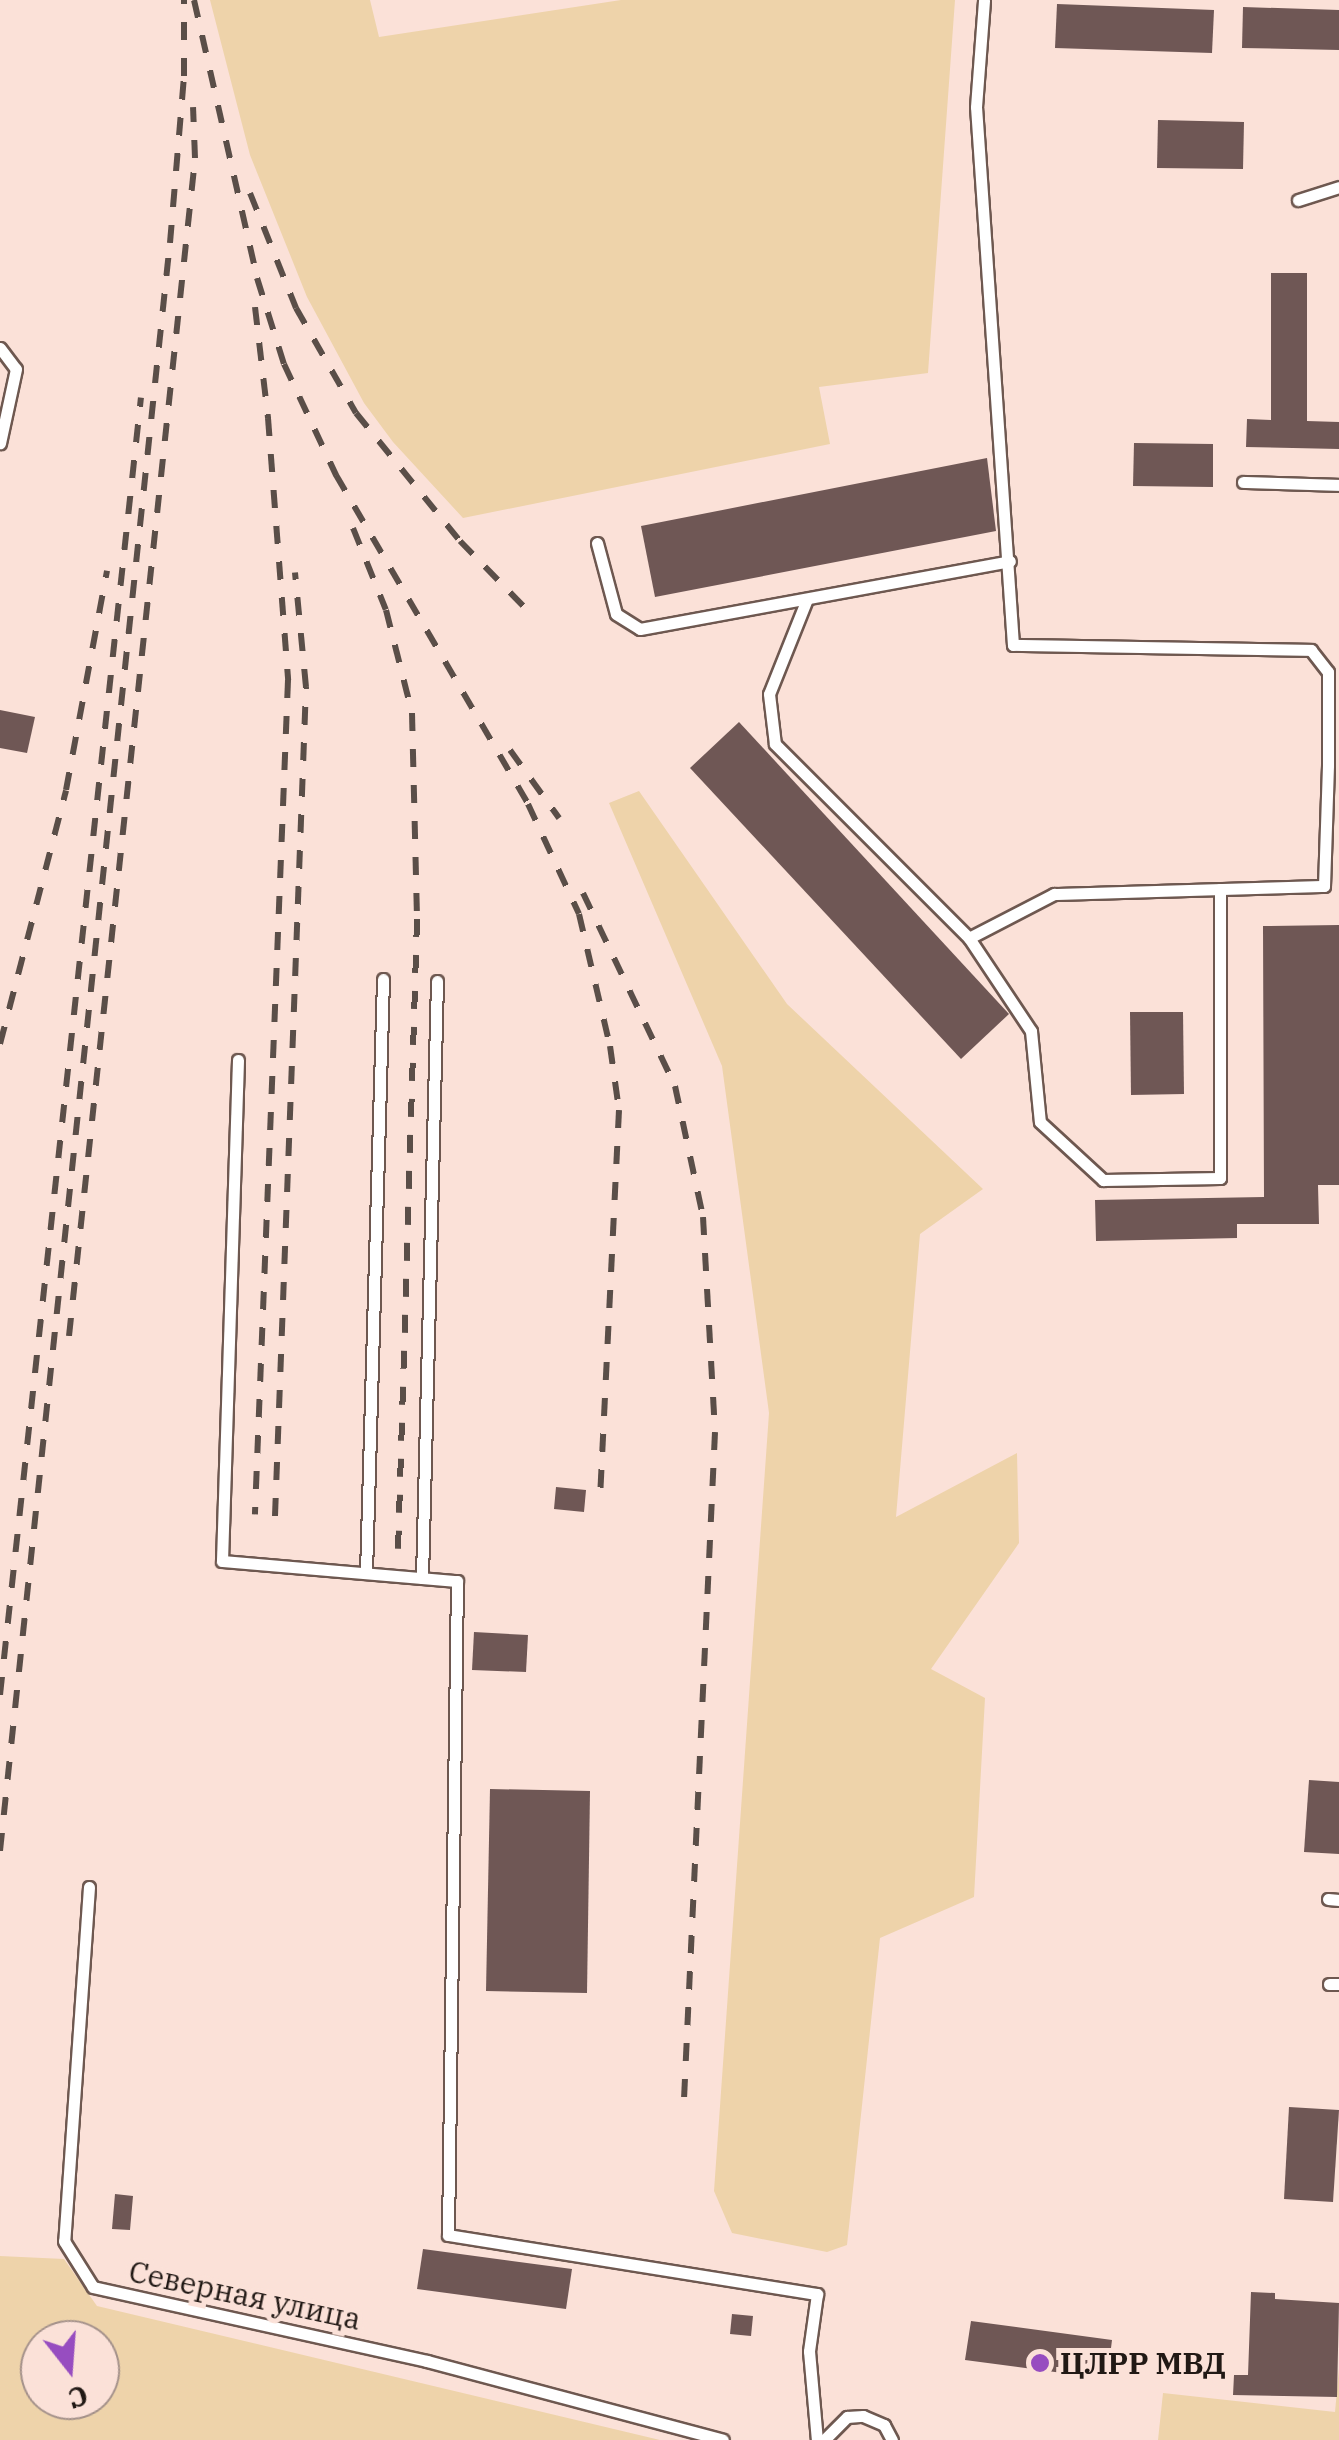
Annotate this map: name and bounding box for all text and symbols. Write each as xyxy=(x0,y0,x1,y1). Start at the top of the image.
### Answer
street label: Северная улица xyxy=(126,2253,364,2337)
north arrow xyxy=(20,2320,120,2420)
place label: ЦЛРР МВД xyxy=(1060,2345,1225,2381)
marker: ЦЛРР МВД xyxy=(1029,2352,1051,2374)
text: С xyxy=(64,2377,93,2418)

